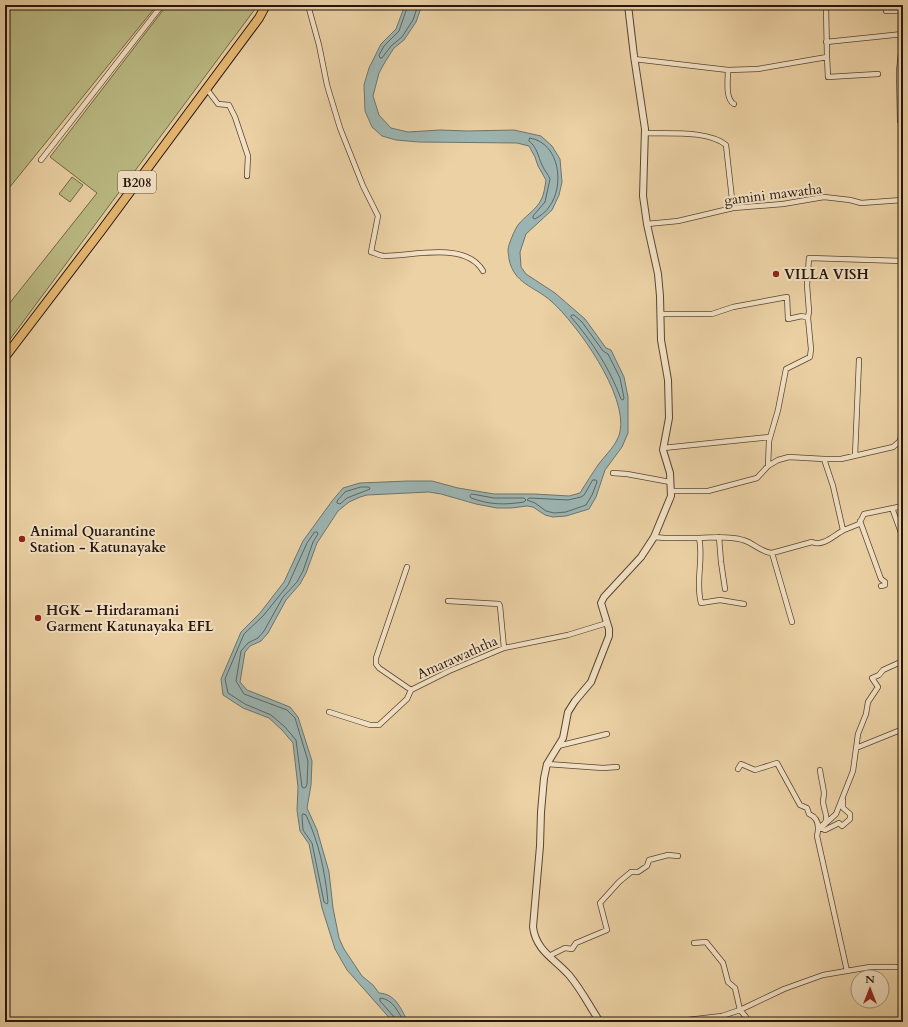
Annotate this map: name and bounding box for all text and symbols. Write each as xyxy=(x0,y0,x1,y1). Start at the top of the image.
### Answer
road number: B208 xyxy=(118,171,156,193)
street label: gamini mawatha xyxy=(723,179,823,210)
place label: VILLA VISH xyxy=(784,265,869,284)
marker: VILLA VISH xyxy=(771,269,781,279)
place label: Animal Quarantine Station - Katunayake xyxy=(30,522,166,557)
marker: Animal Quarantine Station - Katunayake xyxy=(17,534,27,544)
place label: HGK – Hirdaramani Garment Katunayaka EFL xyxy=(46,601,214,636)
marker: HGK – Hirdaramani Garment Katunayaka EFL xyxy=(33,613,43,623)
street label: Amarawaththa xyxy=(414,631,501,684)
north arrow xyxy=(850,969,890,1009)
text: N xyxy=(865,972,875,987)

